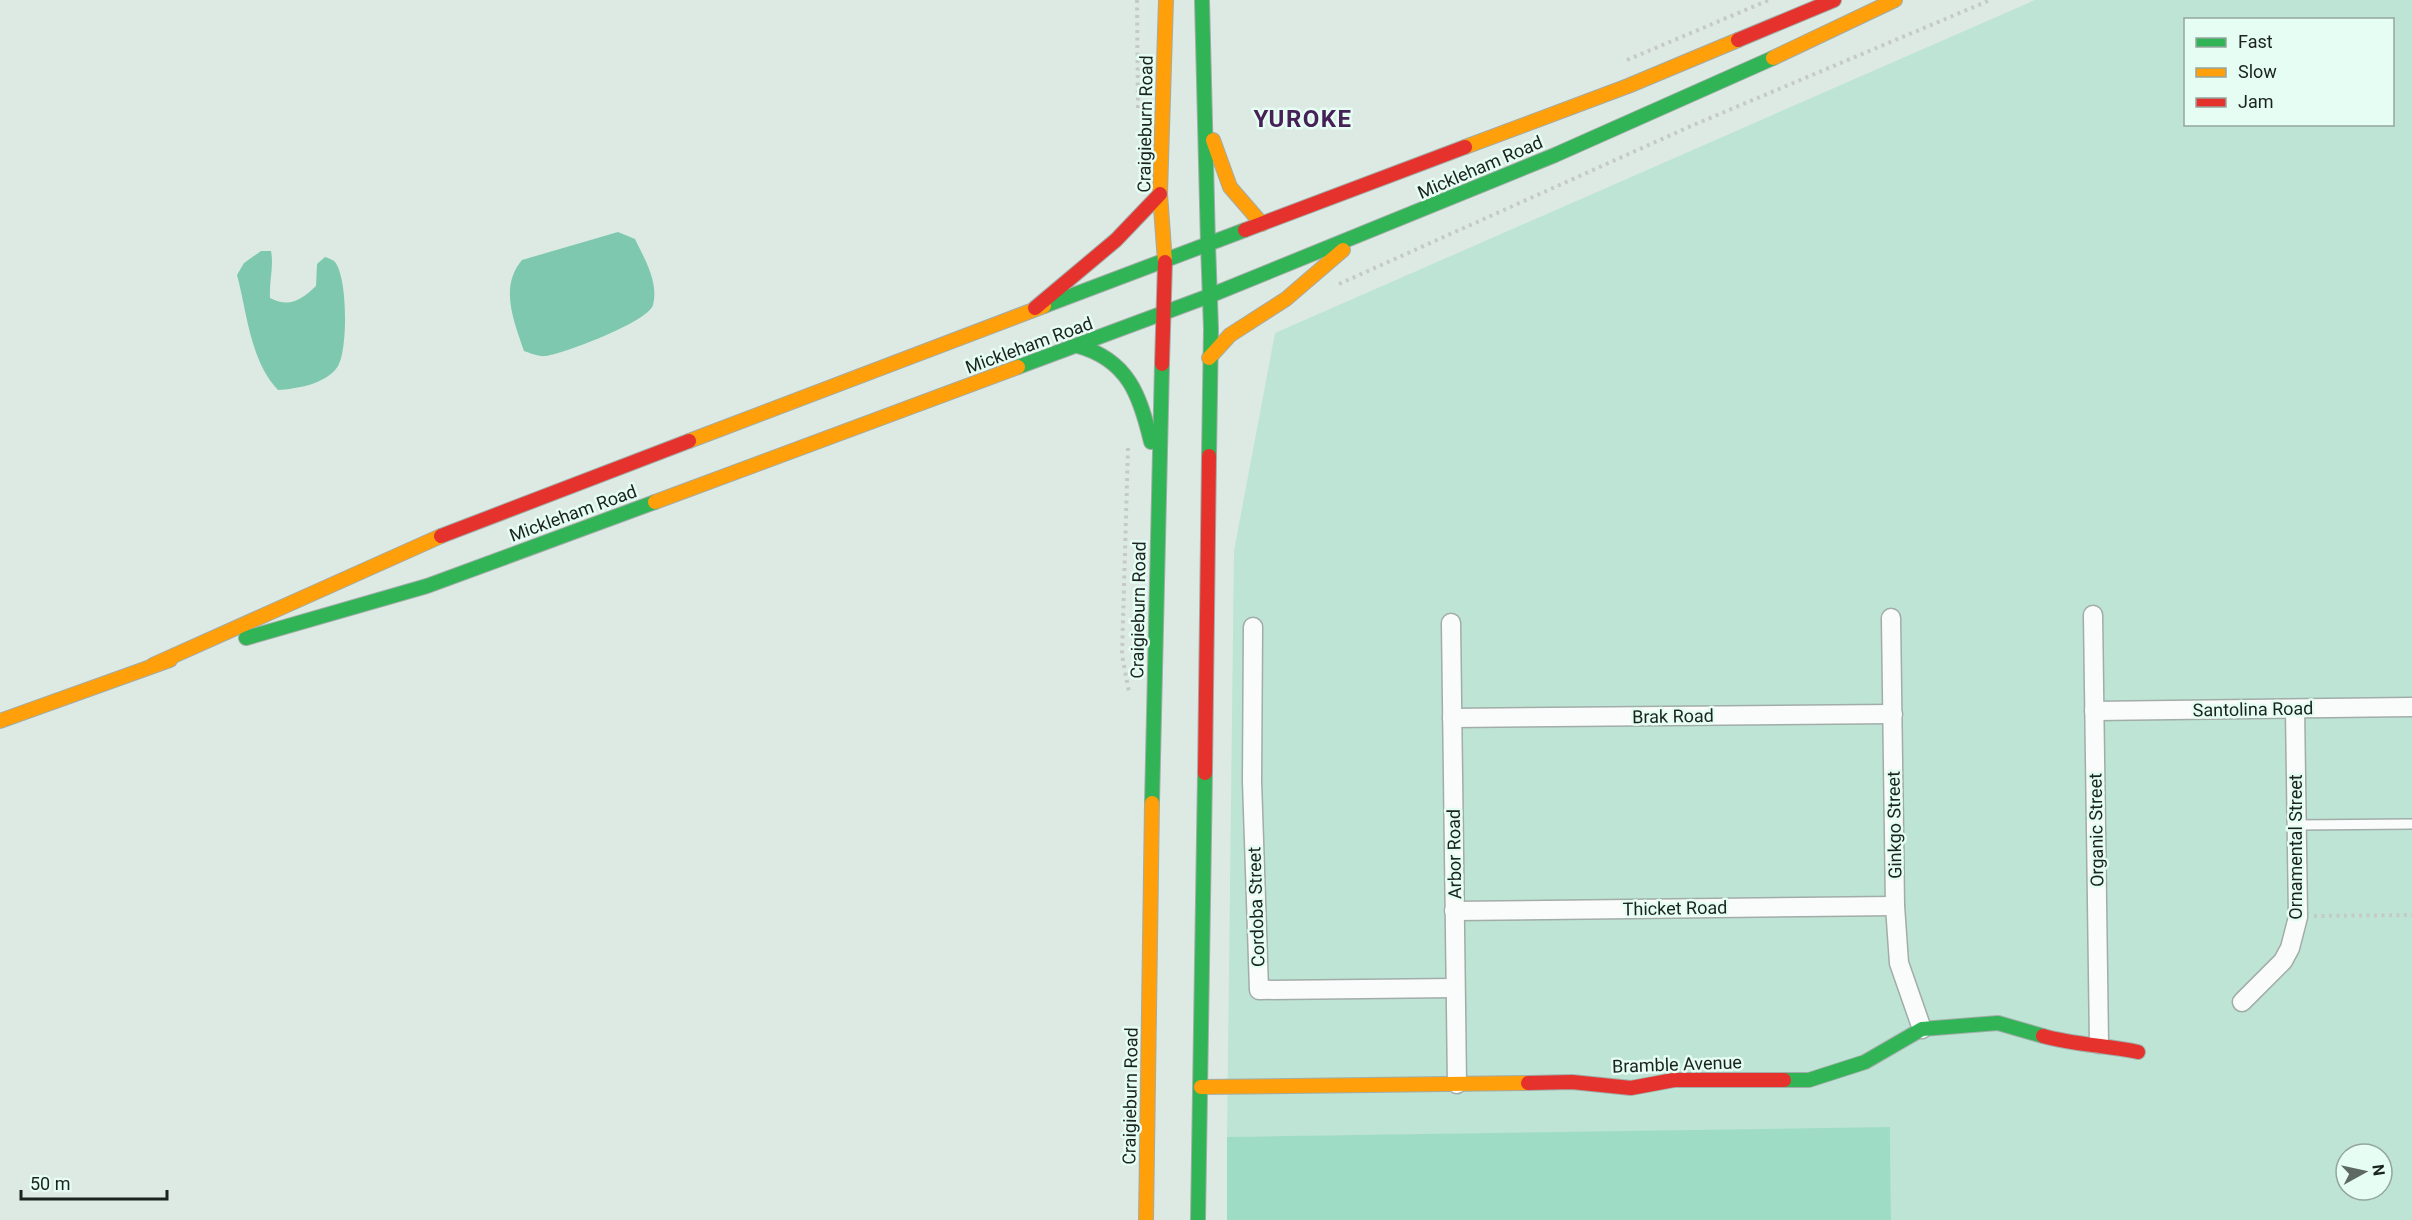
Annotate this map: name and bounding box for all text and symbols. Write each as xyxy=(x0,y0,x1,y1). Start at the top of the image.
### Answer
legend xyxy=(2184,18,2394,126)
text: Fast xyxy=(2238,31,2273,52)
street label: Craigieburn Road xyxy=(1133,55,1157,193)
text: Slow xyxy=(2238,61,2277,82)
text: Jam xyxy=(2238,91,2274,112)
district label: YUROKE xyxy=(1253,105,1353,133)
street label: Mickleham Road xyxy=(1414,131,1546,203)
street label: Mickleham Road xyxy=(963,312,1095,378)
street label: Mickleham Road xyxy=(507,480,639,546)
street label: Craigieburn Road xyxy=(1126,541,1150,679)
street label: Santolina Road xyxy=(2192,697,2314,721)
street label: Brak Road xyxy=(1632,705,1714,727)
street label: Ginkgo Street xyxy=(1883,771,1905,879)
street label: Organic Street xyxy=(2085,773,2107,887)
street label: Ornamental Street xyxy=(2285,774,2306,920)
street label: Arbor Road xyxy=(1443,809,1465,899)
street label: Cordoba Street xyxy=(1243,846,1269,967)
street label: Thicket Road xyxy=(1623,897,1727,919)
street label: Craigieburn Road xyxy=(1118,1027,1142,1165)
street label: Bramble Avenue xyxy=(1612,1051,1742,1077)
north arrow xyxy=(2334,1142,2394,1202)
scale bar xyxy=(21,1163,166,1201)
text: N xyxy=(2368,1163,2389,1177)
text: 50 m xyxy=(30,1173,70,1194)

